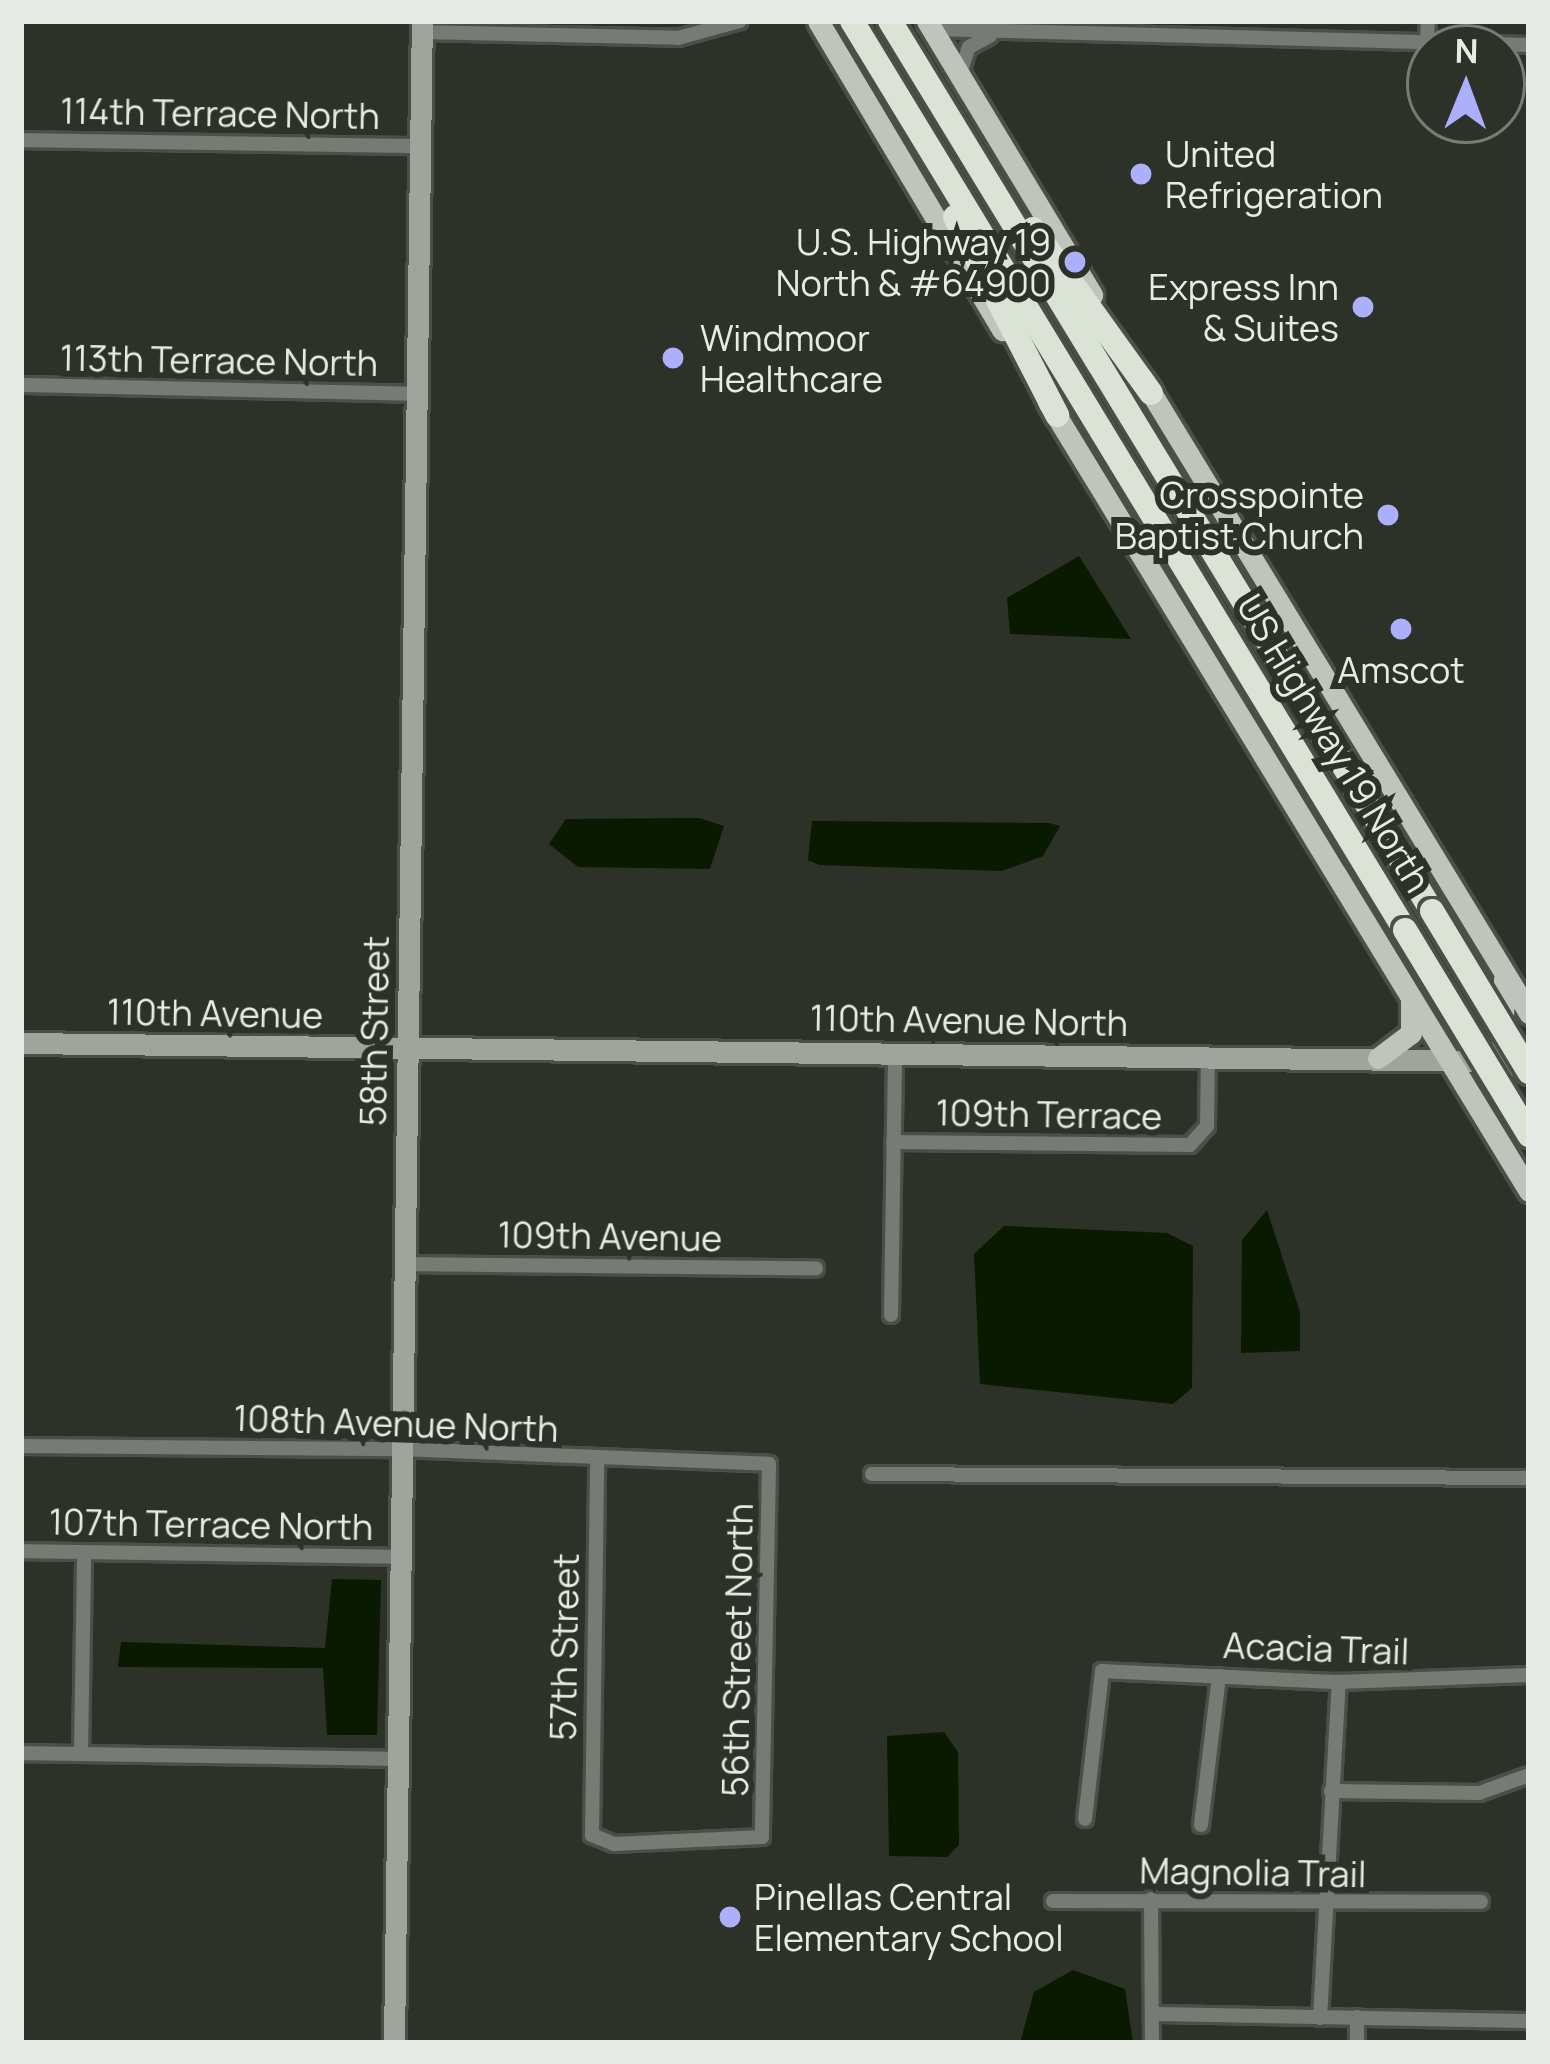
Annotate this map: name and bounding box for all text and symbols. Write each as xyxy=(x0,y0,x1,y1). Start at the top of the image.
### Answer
north arrow xyxy=(1406,24,1526,144)
text: N xyxy=(1454,28,1479,73)
street label: 114th Terrace North xyxy=(60,89,380,137)
place label: United Refrigeration xyxy=(1165,131,1383,216)
marker: United Refrigeration xyxy=(1128,161,1154,187)
place label: U.S. Highway 19 North & #64900 xyxy=(776,219,1051,304)
marker: U.S. Highway 19 North & #64900 xyxy=(1062,249,1088,275)
place label: Express Inn & Suites xyxy=(1148,264,1339,349)
marker: Express Inn & Suites xyxy=(1350,294,1376,320)
place label: Windmoor Healthcare xyxy=(700,315,883,400)
street label: 113th Terrace North xyxy=(60,336,378,384)
marker: Windmoor Healthcare xyxy=(657,342,689,374)
place label: Crosspointe Baptist Church xyxy=(1115,472,1364,557)
marker: Crosspointe Baptist Church xyxy=(1375,502,1401,528)
street label: US Highway 19 North xyxy=(1228,586,1440,900)
marker: Amscot xyxy=(1388,616,1414,642)
place label: Amscot xyxy=(1337,648,1465,692)
street label: 58th Street xyxy=(351,935,397,1127)
street label: 110th Avenue xyxy=(106,990,324,1036)
street label: 110th Avenue North xyxy=(810,996,1128,1044)
street label: 109th Terrace xyxy=(935,1090,1163,1138)
street label: 109th Avenue xyxy=(497,1212,723,1260)
street label: 108th Avenue North xyxy=(233,1396,559,1450)
street label: 107th Terrace North xyxy=(49,1500,373,1548)
street label: 56th Street North xyxy=(713,1503,761,1797)
street label: 57th Street xyxy=(541,1553,587,1741)
street label: Acacia Trail xyxy=(1222,1623,1410,1673)
street label: Magnolia Trail xyxy=(1139,1848,1367,1896)
place label: Pinellas Central Elementary School xyxy=(754,1874,1064,1959)
marker: Pinellas Central Elementary School xyxy=(717,1904,743,1930)

